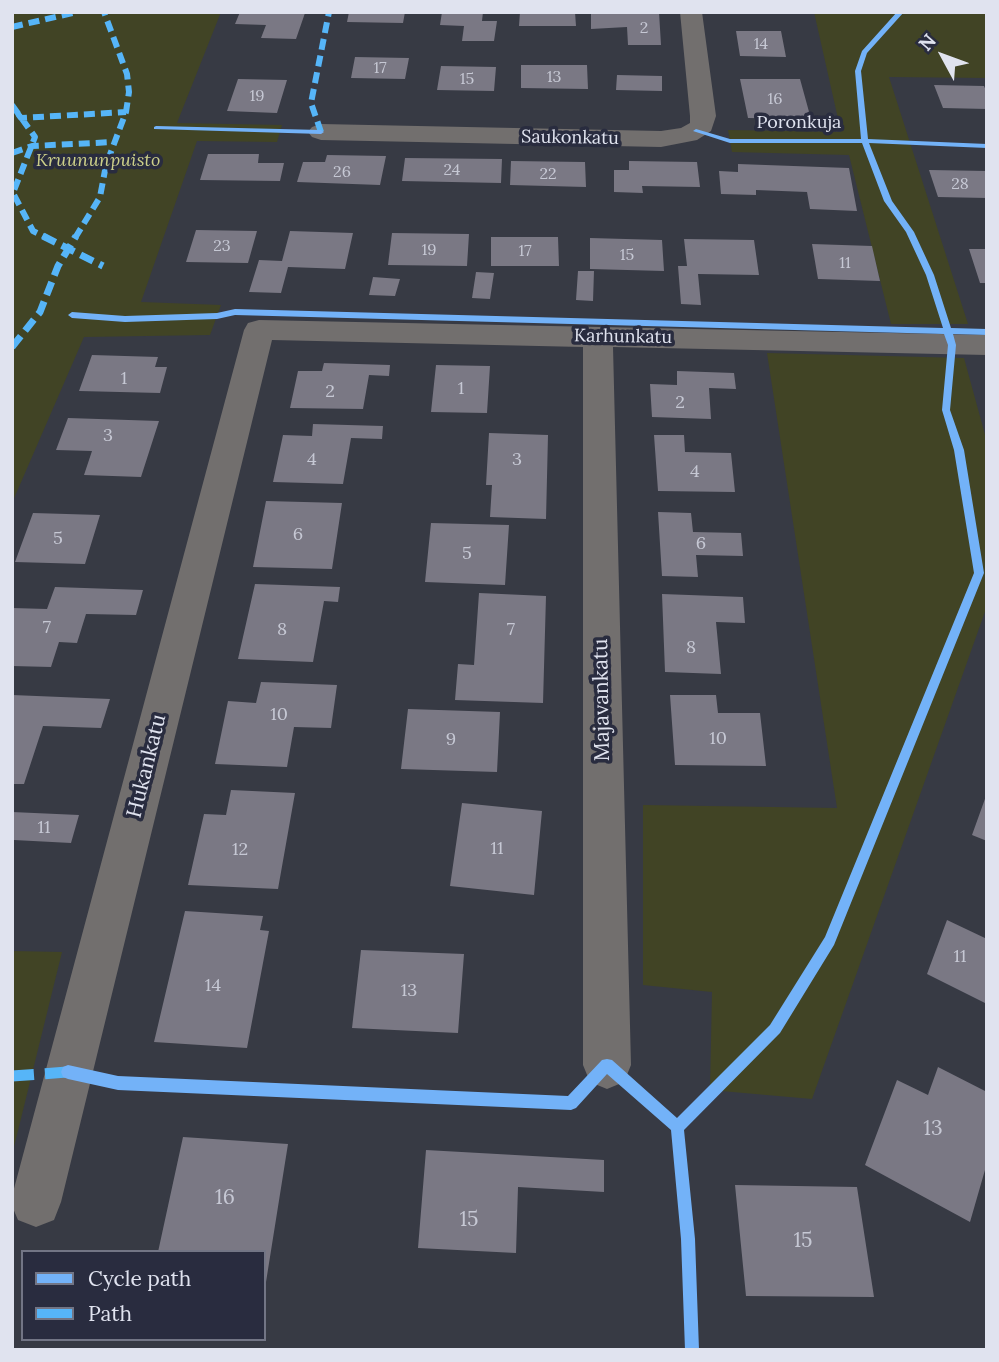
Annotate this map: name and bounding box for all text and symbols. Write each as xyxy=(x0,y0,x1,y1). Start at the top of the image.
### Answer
house number: 2 xyxy=(640,18,648,38)
north arrow xyxy=(908,21,978,91)
text: N xyxy=(913,29,941,56)
house number: 14 xyxy=(754,34,768,54)
house number: 17 xyxy=(373,58,387,78)
house number: 13 xyxy=(547,67,561,87)
house number: 15 xyxy=(460,69,474,89)
house number: 19 xyxy=(249,86,265,106)
house number: 16 xyxy=(767,89,783,109)
street label: Poronkuja xyxy=(757,112,841,134)
street label: Saukonkatu xyxy=(521,126,619,150)
park label: Kruununpuisto xyxy=(36,150,160,172)
house number: 24 xyxy=(444,160,460,180)
house number: 26 xyxy=(333,162,351,182)
house number: 22 xyxy=(539,164,557,184)
house number: 28 xyxy=(951,174,969,194)
house number: 23 xyxy=(213,236,231,256)
house number: 19 xyxy=(421,240,437,260)
house number: 17 xyxy=(518,241,532,261)
house number: 15 xyxy=(620,245,634,265)
house number: 11 xyxy=(839,253,851,273)
street label: Karhunkatu xyxy=(574,325,672,349)
house number: 1 xyxy=(121,368,127,390)
house number: 1 xyxy=(458,378,464,400)
house number: 2 xyxy=(325,381,335,403)
house number: 2 xyxy=(675,392,685,414)
house number: 3 xyxy=(103,425,113,447)
house number: 4 xyxy=(307,449,317,471)
house number: 3 xyxy=(512,449,522,471)
house number: 4 xyxy=(690,461,700,483)
house number: 6 xyxy=(293,524,303,546)
house number: 5 xyxy=(53,528,63,550)
house number: 6 xyxy=(696,533,706,555)
house number: 5 xyxy=(462,543,472,565)
house number: 7 xyxy=(43,617,51,639)
house number: 8 xyxy=(277,619,287,641)
house number: 7 xyxy=(507,619,515,641)
house number: 8 xyxy=(686,637,696,659)
street label: Majavankatu xyxy=(588,638,616,762)
house number: 10 xyxy=(270,704,288,726)
street label: Hukankatu xyxy=(122,712,172,820)
house number: 10 xyxy=(709,728,727,750)
house number: 9 xyxy=(446,729,456,751)
house number: 11 xyxy=(37,817,51,839)
house number: 11 xyxy=(490,838,504,860)
house number: 12 xyxy=(232,839,248,861)
house number: 11 xyxy=(953,946,967,968)
house number: 14 xyxy=(205,975,221,997)
house number: 13 xyxy=(401,980,417,1002)
house number: 13 xyxy=(923,1116,943,1142)
house number: 16 xyxy=(215,1185,235,1211)
house number: 15 xyxy=(459,1207,479,1233)
house number: 15 xyxy=(793,1228,813,1254)
legend xyxy=(21,1250,266,1341)
text: Cycle path xyxy=(88,1265,191,1292)
text: Path xyxy=(88,1300,132,1327)

